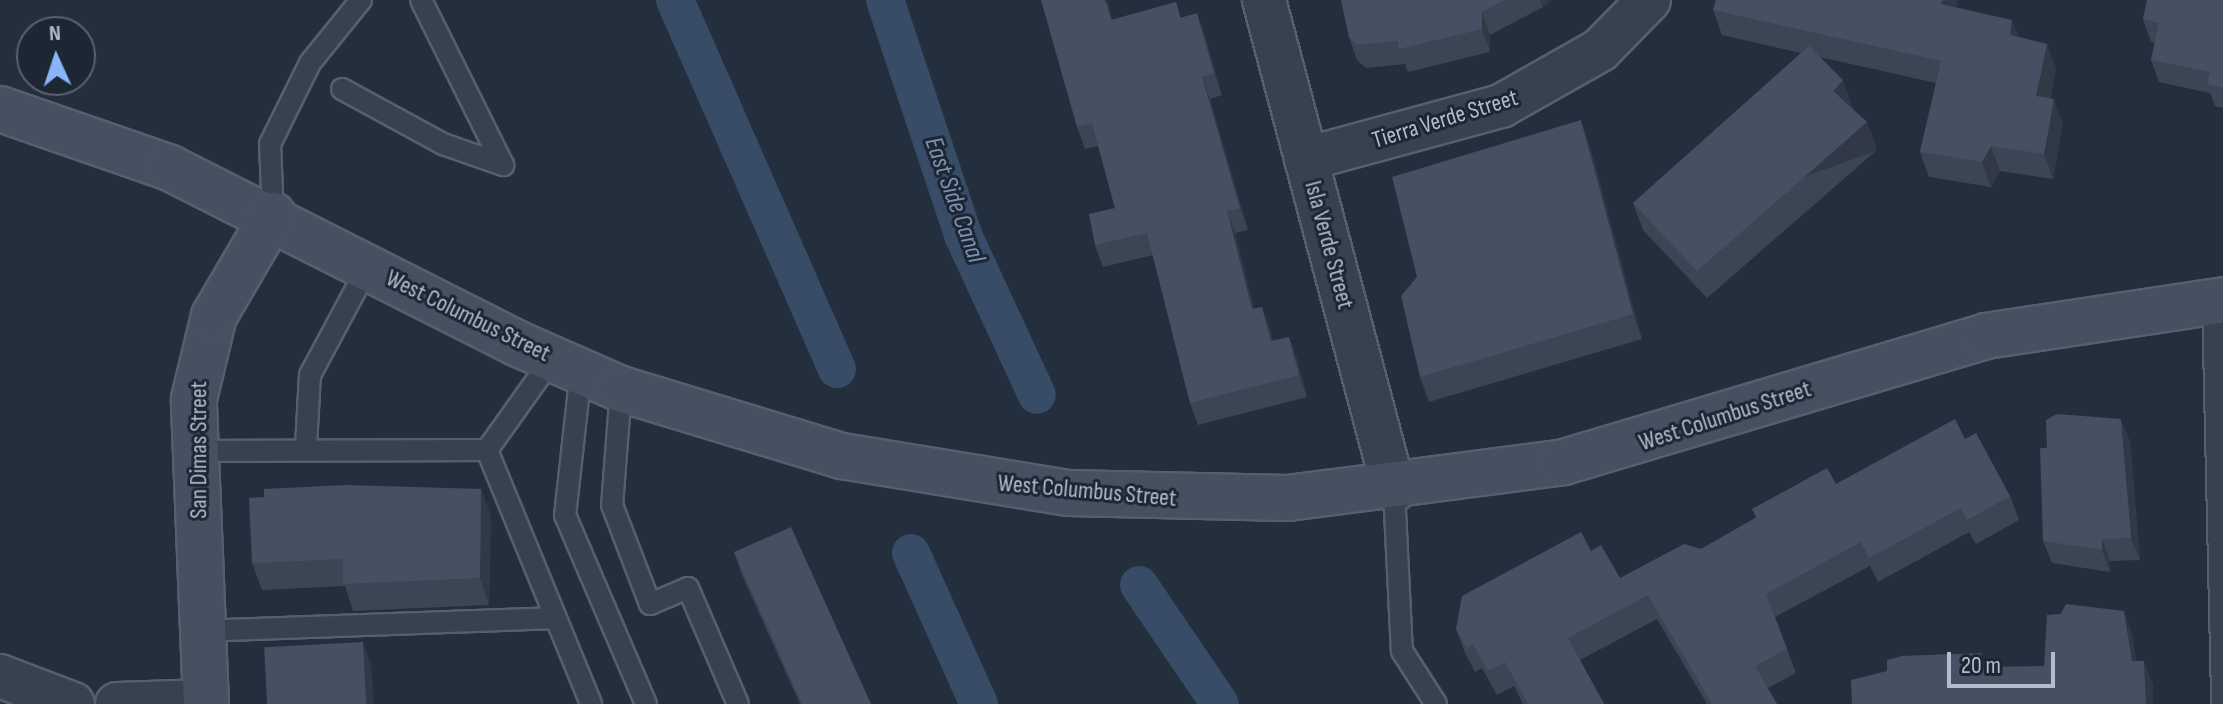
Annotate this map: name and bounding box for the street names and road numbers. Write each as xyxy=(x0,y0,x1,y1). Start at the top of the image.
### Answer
street label: Tierra Verde Street xyxy=(1369,83,1521,155)
street label: Isla Verde Street xyxy=(1298,178,1360,312)
street label: West Columbus Street xyxy=(381,264,555,368)
street label: West Columbus Street xyxy=(1635,375,1815,457)
street label: San Dimas Street xyxy=(185,381,213,519)
street label: West Columbus Street xyxy=(997,469,1177,513)

